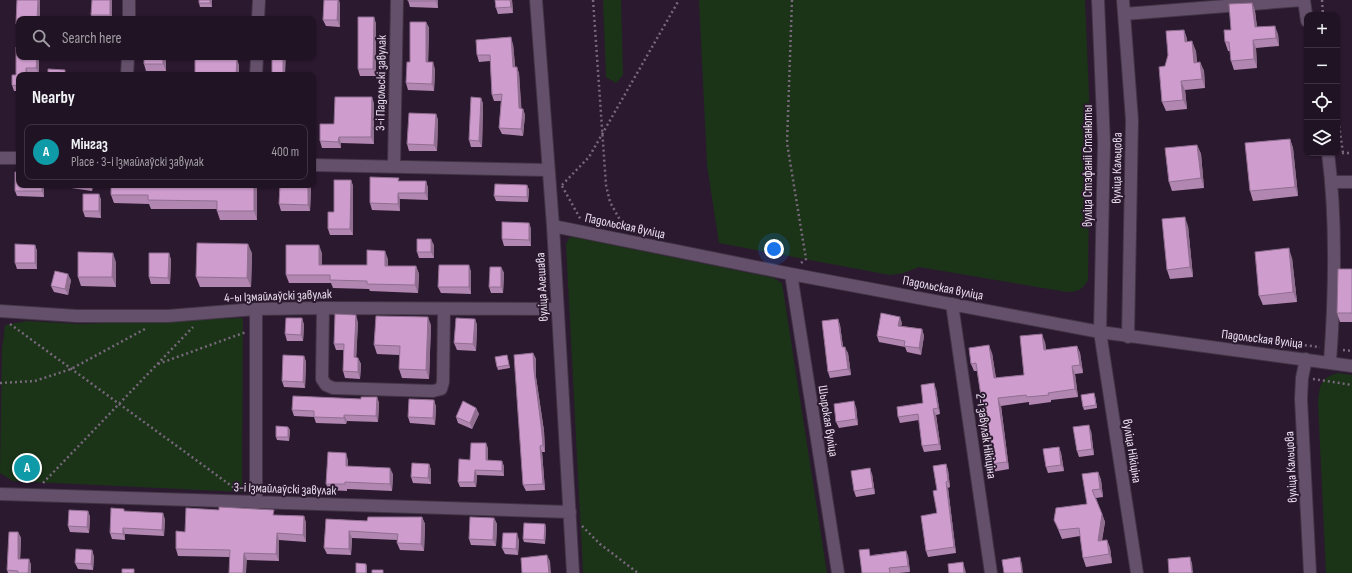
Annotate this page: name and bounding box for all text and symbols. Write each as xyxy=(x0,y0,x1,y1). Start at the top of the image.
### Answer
map controls xyxy=(1304,12,1340,156)
button: + xyxy=(1304,12,1340,48)
search box xyxy=(16,16,316,60)
icon: search xyxy=(30,27,52,49)
text: Search here xyxy=(62,29,122,48)
street label: 3-і Падольскі завулак xyxy=(372,35,390,131)
button: − xyxy=(1304,48,1340,84)
button: locate xyxy=(1304,84,1340,120)
text: Nearby xyxy=(32,88,75,108)
street label: вуліца Стэфаніі Станюты xyxy=(1080,105,1096,227)
button: layers xyxy=(1304,120,1340,156)
street label: вуліца Кальцова xyxy=(1108,132,1126,204)
text: Мінгаз xyxy=(71,135,108,154)
text: A xyxy=(43,144,49,160)
text: 400 m xyxy=(272,144,299,160)
text: Place · 3-і Ізмайлаўскі завулак xyxy=(71,154,204,170)
street label: Падольская вуліца xyxy=(583,210,667,242)
your location xyxy=(764,239,784,259)
street label: вуліца Алешава xyxy=(532,252,552,322)
street label: Падольская вуліца xyxy=(901,272,985,304)
street label: 4-ы Ізмайлаўскі завулак xyxy=(224,286,332,306)
street label: Падольская вуліца xyxy=(1220,326,1304,352)
street label: Шырокая вуліца xyxy=(814,384,842,458)
street label: 2-і завулак Нікіціна xyxy=(972,392,1000,480)
street label: вуліца Нікіціна xyxy=(1119,418,1145,484)
street label: вуліца Кальцова xyxy=(1281,431,1301,503)
pin: A xyxy=(14,453,40,483)
street label: 3-і Ізмайлаўскі завулак xyxy=(233,479,337,499)

